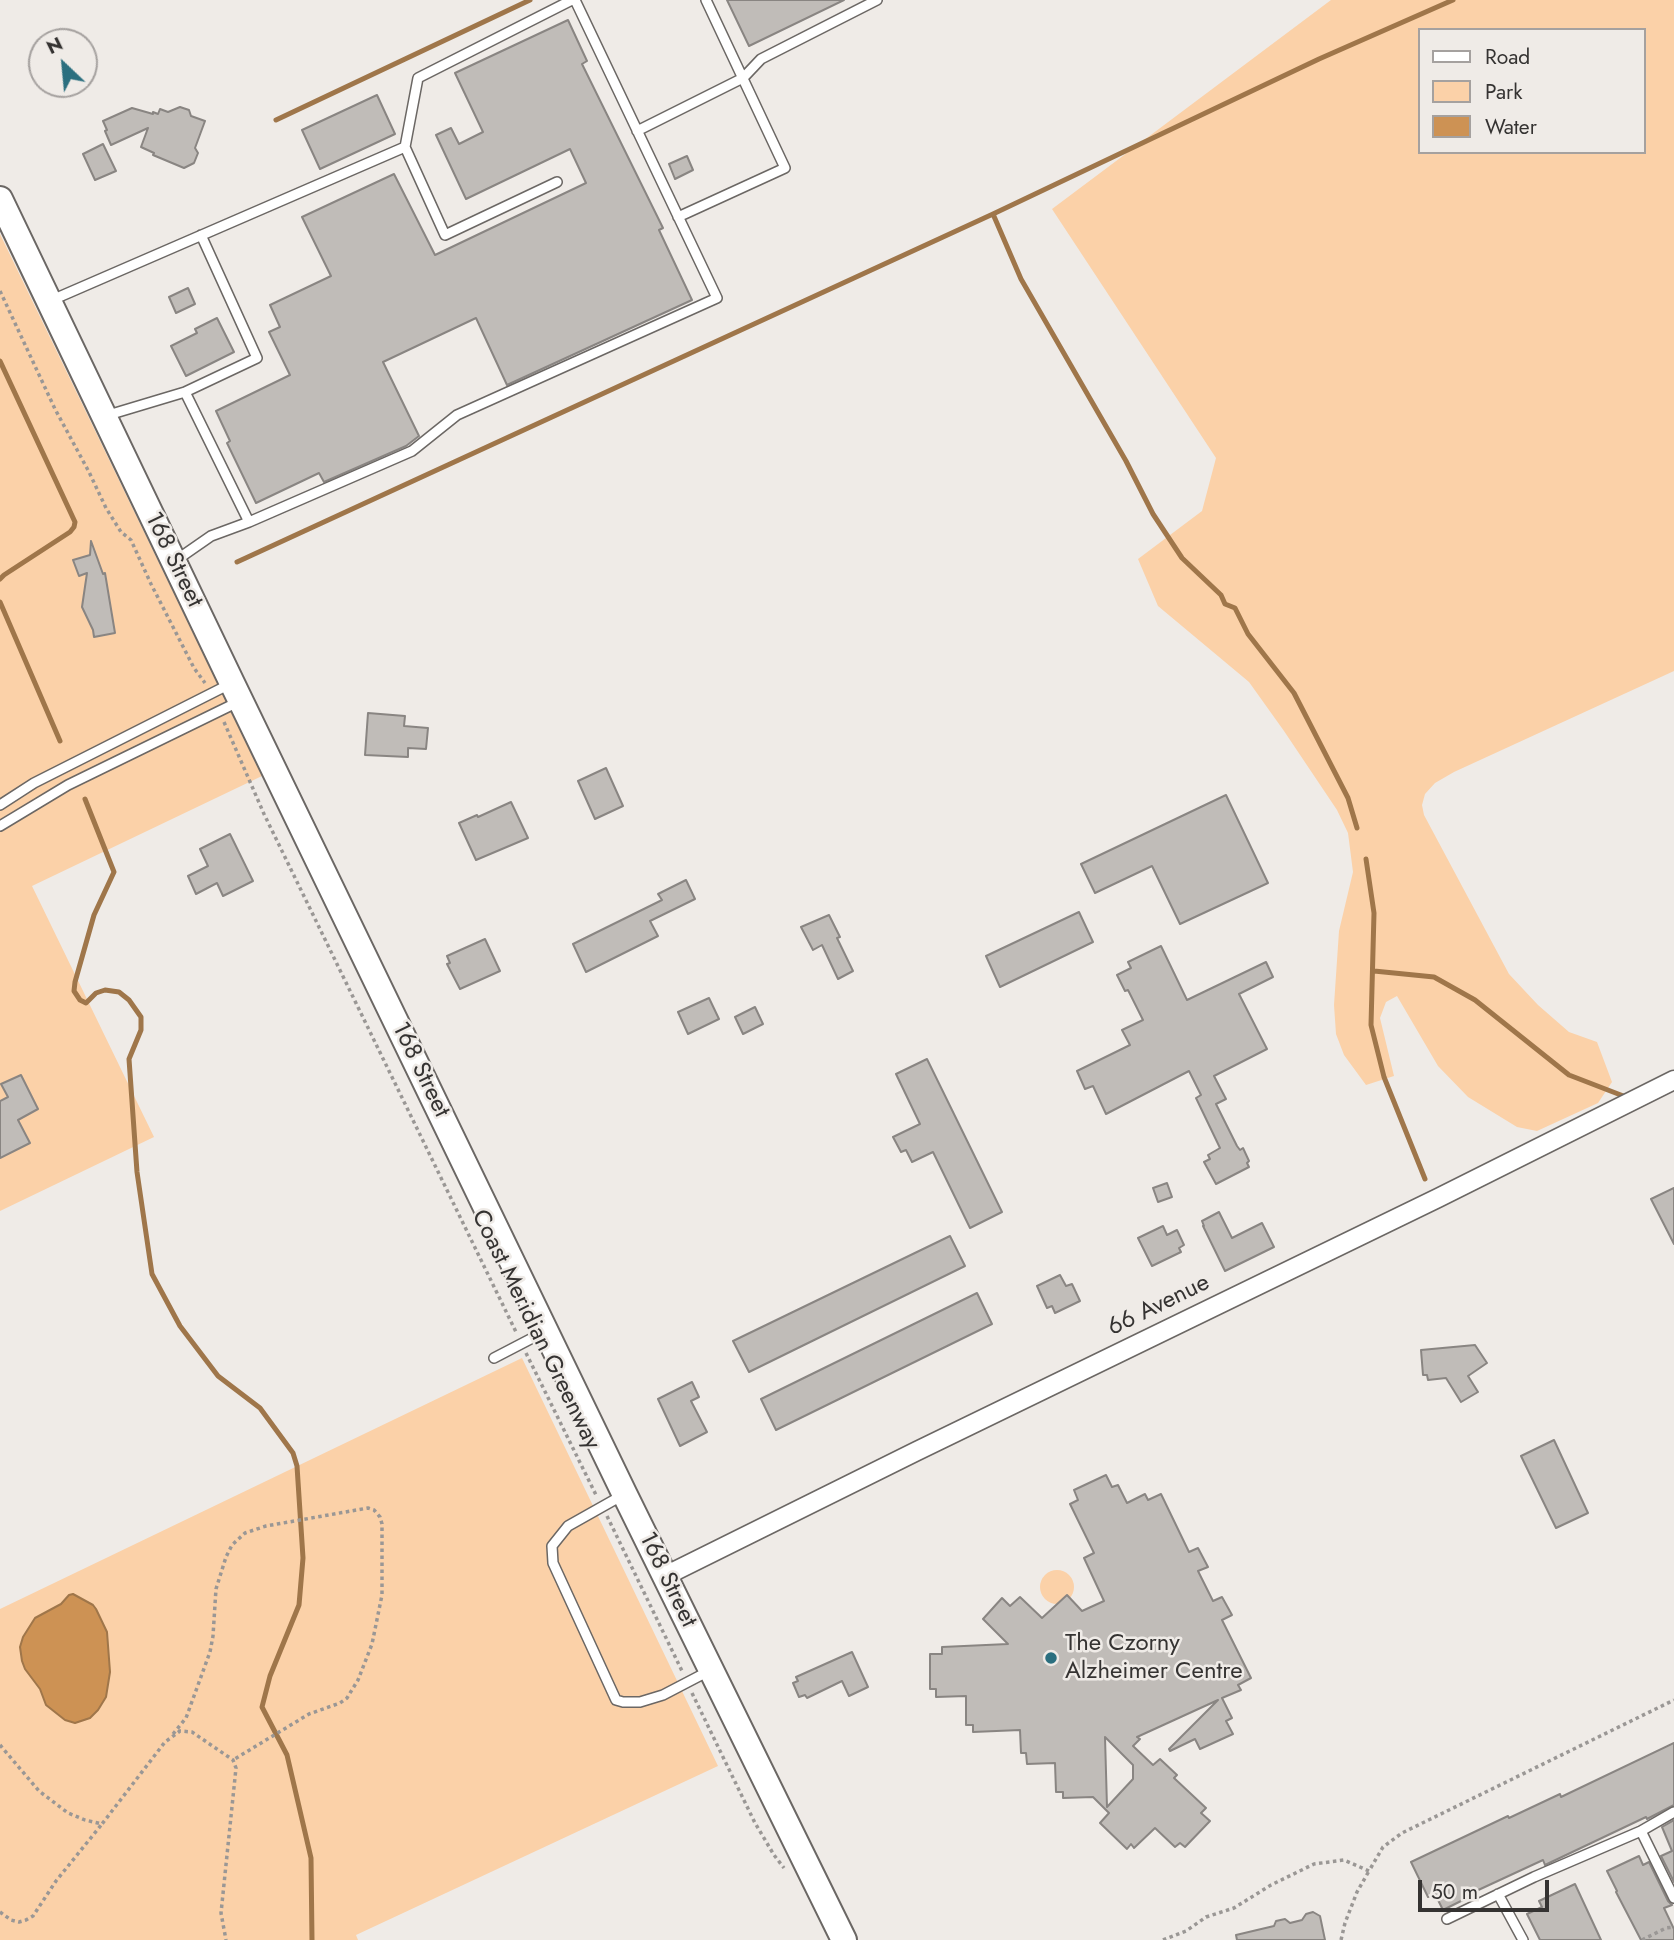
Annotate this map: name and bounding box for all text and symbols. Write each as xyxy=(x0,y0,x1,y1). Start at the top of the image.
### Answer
north arrow xyxy=(28,28,98,98)
legend xyxy=(1418,28,1646,154)
text: N xyxy=(42,30,67,61)
text: Road xyxy=(1485,42,1530,72)
text: Park xyxy=(1485,77,1522,107)
text: Water xyxy=(1485,112,1537,142)
street label: 168 Street xyxy=(138,508,208,612)
street label: 168 Street xyxy=(385,1018,455,1122)
street label: Coast Meridian Greenway xyxy=(464,1205,606,1455)
street label: 66 Avenue xyxy=(1103,1269,1215,1343)
street label: 168 Street xyxy=(632,1528,702,1632)
place label: The Czorny Alzheimer Centre xyxy=(1065,1630,1243,1686)
marker: The Czorny Alzheimer Centre xyxy=(1043,1650,1059,1666)
scale bar xyxy=(1422,1867,1553,1911)
text: 50 m xyxy=(1431,1877,1478,1907)

